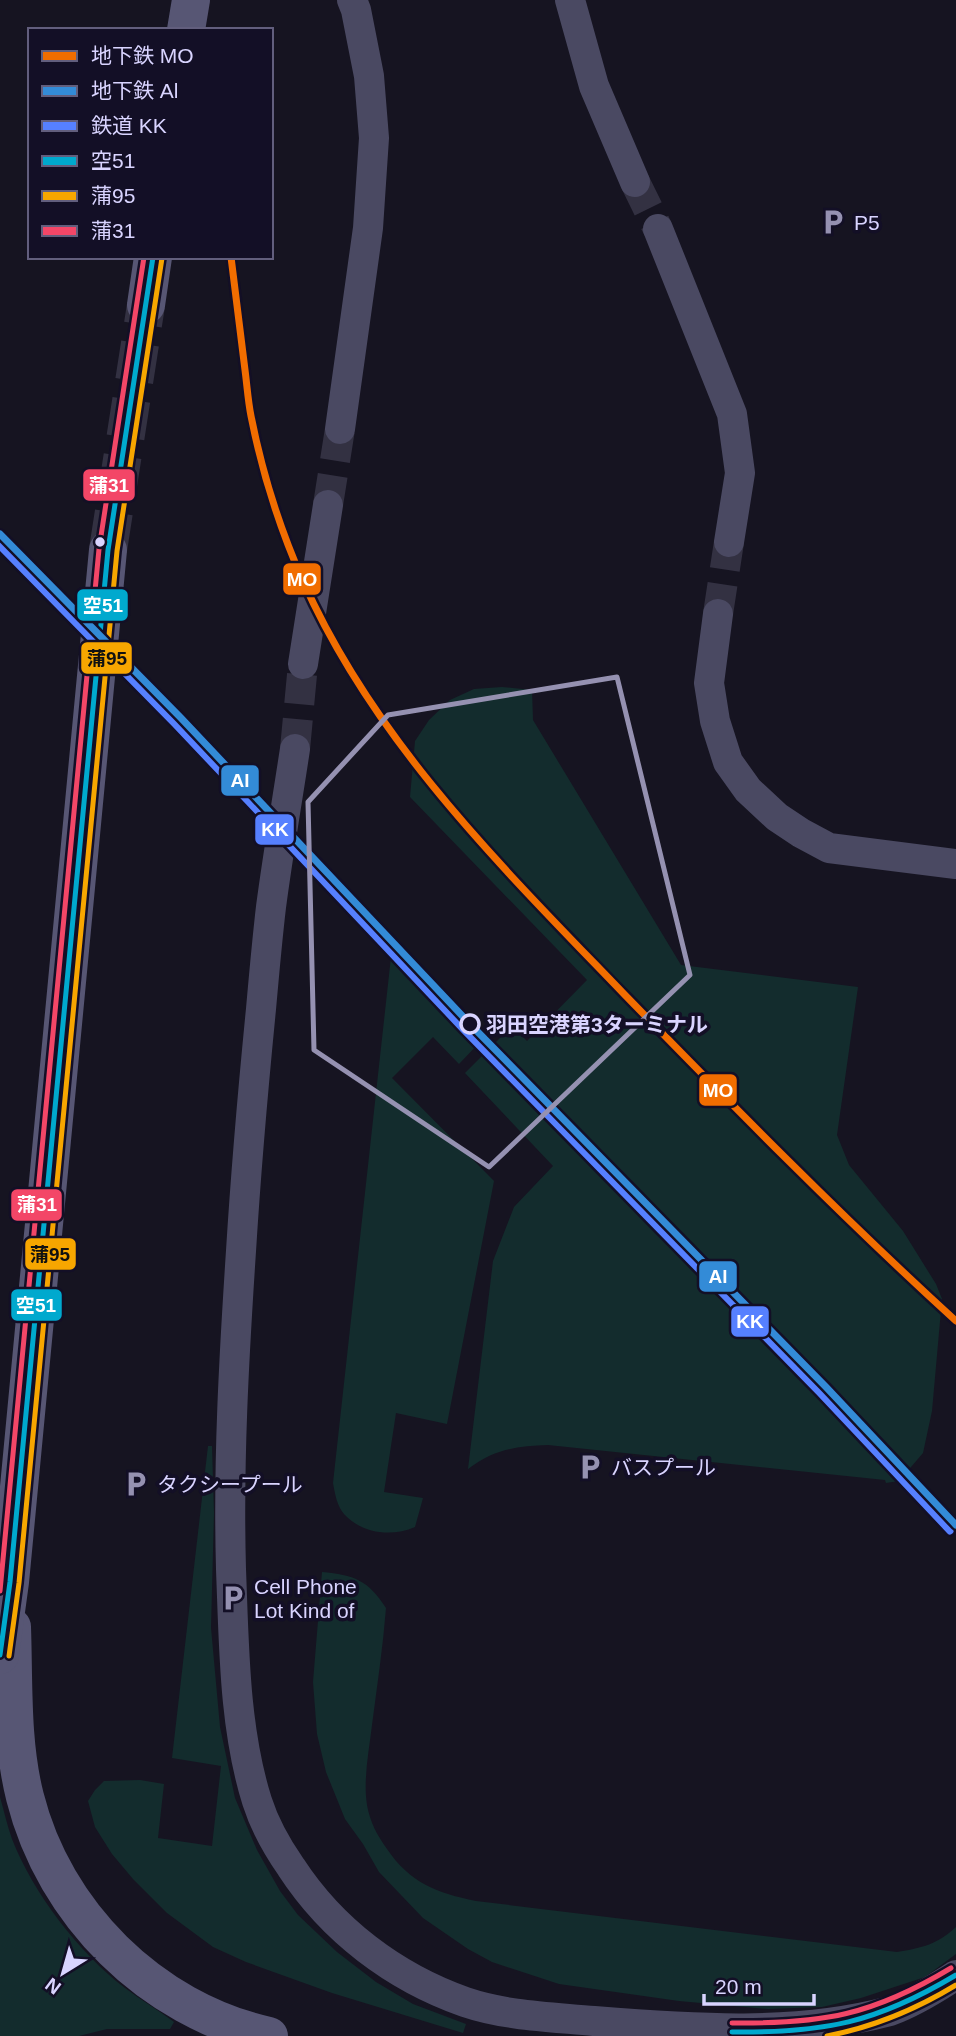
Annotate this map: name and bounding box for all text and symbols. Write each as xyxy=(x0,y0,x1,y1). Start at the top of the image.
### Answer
legend xyxy=(28,28,273,259)
text: 地下鉄 MO xyxy=(91,44,194,67)
text: 地下鉄 Al xyxy=(91,79,179,102)
text: 鉄道 KK xyxy=(91,114,167,137)
text: 空51 xyxy=(91,149,135,172)
text: 蒲95 xyxy=(91,184,135,207)
parking icon: P5 xyxy=(818,207,848,237)
place label: P5 xyxy=(854,211,880,234)
text: 蒲31 xyxy=(91,219,135,242)
line badge: 蒲31 xyxy=(82,468,136,502)
text: 蒲31 xyxy=(89,475,129,496)
unlabelled marker xyxy=(93,535,107,549)
line badge: MO xyxy=(282,562,322,596)
text: MO xyxy=(287,569,317,590)
line badge: 空51 xyxy=(76,588,129,622)
text: 空51 xyxy=(83,595,123,616)
line badge: 蒲95 xyxy=(80,641,133,675)
text: 蒲95 xyxy=(87,648,127,669)
line badge: Al xyxy=(220,764,260,797)
text: Al xyxy=(231,770,250,791)
line badge: KK xyxy=(254,813,295,846)
text: KK xyxy=(261,819,289,840)
place label: 羽田空港第3ターミナル xyxy=(486,1013,708,1036)
marker: 羽田空港第3ターミナル xyxy=(460,1014,480,1034)
line badge: MO xyxy=(698,1073,738,1107)
text: MO xyxy=(703,1080,733,1101)
line badge: 蒲31 xyxy=(10,1188,63,1222)
text: 蒲31 xyxy=(17,1194,57,1215)
line badge: 蒲95 xyxy=(24,1237,77,1271)
text: 蒲95 xyxy=(30,1244,70,1265)
line badge: Al xyxy=(698,1260,738,1293)
text: Al xyxy=(709,1266,728,1287)
line badge: 空51 xyxy=(10,1288,63,1322)
text: 空51 xyxy=(16,1295,56,1316)
line badge: KK xyxy=(730,1305,770,1338)
text: KK xyxy=(736,1311,764,1332)
parking icon: バスプール xyxy=(575,1452,605,1482)
place label: バスプール xyxy=(611,1456,716,1479)
parking icon: タクシープール xyxy=(121,1469,151,1499)
place label: タクシープール xyxy=(157,1473,303,1496)
place label: Cell Phone Lot Kind of xyxy=(254,1575,357,1622)
parking icon: Cell Phone Lot Kind of xyxy=(218,1583,248,1613)
north arrow xyxy=(28,1938,98,2008)
scale bar xyxy=(704,1962,814,2006)
text: N xyxy=(41,1974,65,1999)
text: 20 m xyxy=(715,1975,762,1998)

